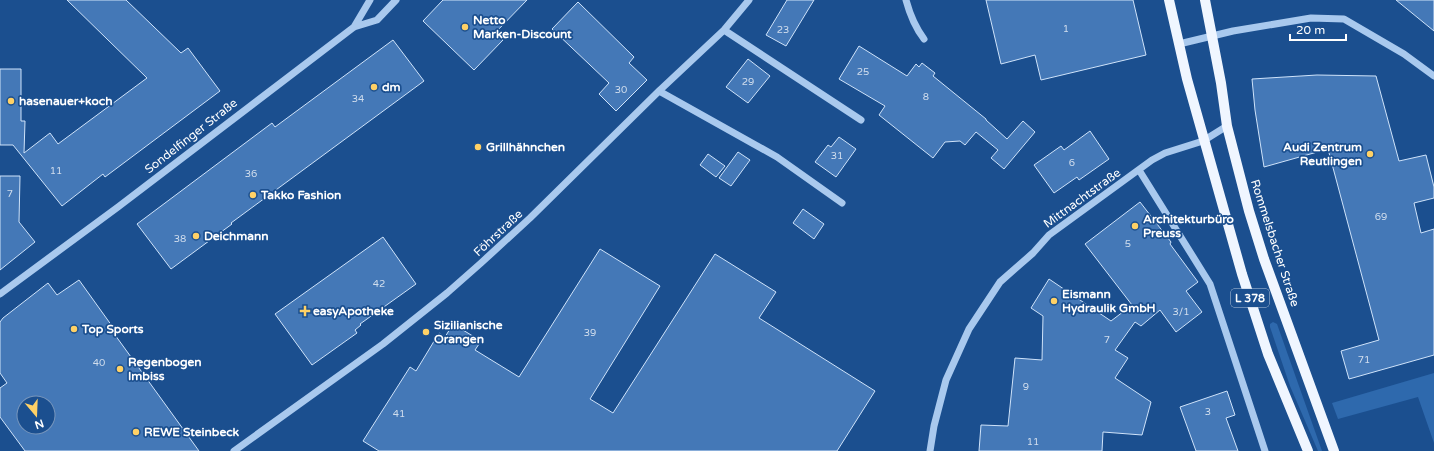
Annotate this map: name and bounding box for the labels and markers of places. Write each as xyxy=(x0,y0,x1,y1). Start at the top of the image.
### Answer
place label: Netto Marken-Discount xyxy=(473,13,572,41)
marker: Netto Marken-Discount xyxy=(460,22,470,32)
place label: dm xyxy=(382,80,401,94)
marker: dm xyxy=(369,82,379,92)
place label: hasenauer+koch xyxy=(19,94,112,108)
marker: hasenauer+koch xyxy=(6,96,16,106)
place label: Grillhähnchen xyxy=(486,140,565,154)
place label: Audi Zentrum Reutlingen xyxy=(1283,140,1362,169)
marker: Grillhähnchen xyxy=(473,142,483,152)
marker: Audi Zentrum Reutlingen xyxy=(1365,149,1375,159)
place label: Takko Fashion xyxy=(260,188,341,202)
marker: Takko Fashion xyxy=(248,190,258,200)
place label: Architekturbüro Preuss xyxy=(1143,212,1234,240)
marker: Architekturbüro Preuss xyxy=(1130,221,1140,231)
place label: Deichmann xyxy=(204,229,269,243)
marker: Deichmann xyxy=(191,231,201,241)
place label: Eismann Hydraulik GmbH xyxy=(1062,287,1156,316)
marker: Eismann Hydraulik GmbH xyxy=(1049,296,1059,306)
place label: easyApotheke xyxy=(313,304,394,319)
marker: easyApotheke xyxy=(300,306,310,316)
place label: Sizilianische Orangen xyxy=(434,318,503,347)
place label: Top Sports xyxy=(81,322,144,337)
marker: Top Sports xyxy=(69,324,79,334)
marker: Sizilianische Orangen xyxy=(421,327,431,337)
place label: Regenbogen Imbiss xyxy=(128,355,202,383)
marker: Regenbogen Imbiss xyxy=(115,364,125,374)
place label: REWE Steinbeck xyxy=(144,425,240,439)
marker: REWE Steinbeck xyxy=(131,427,141,437)

